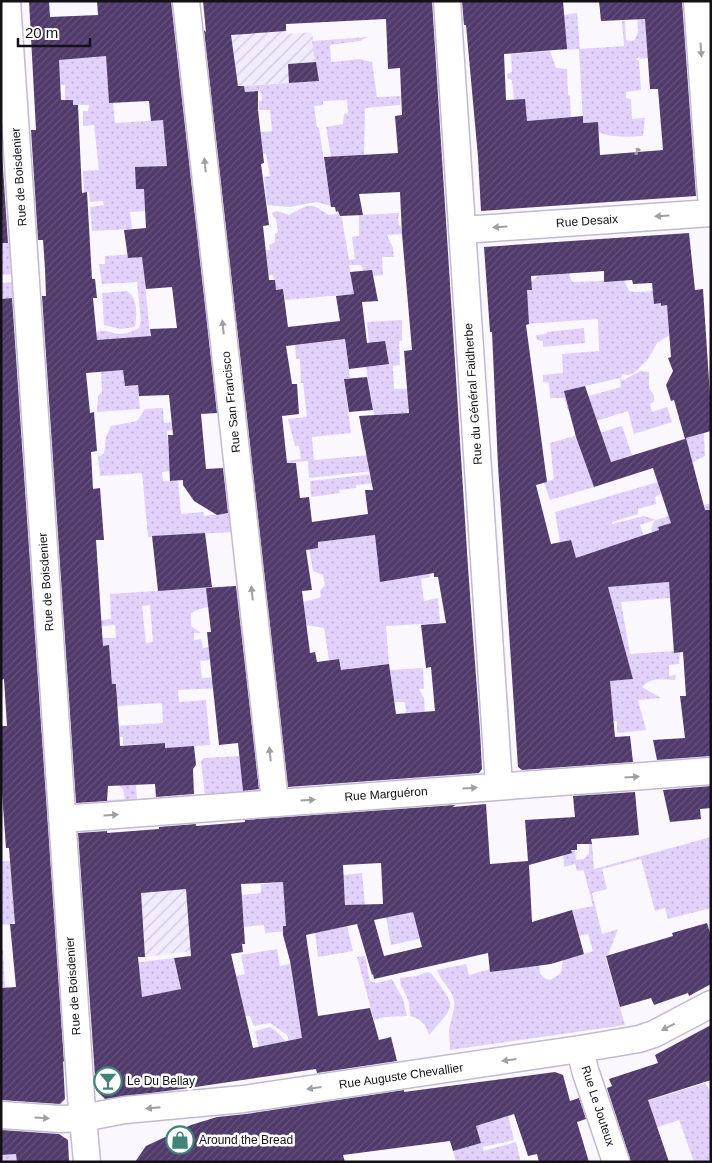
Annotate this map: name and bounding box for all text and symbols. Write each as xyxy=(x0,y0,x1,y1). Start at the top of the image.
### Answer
scale bar xyxy=(18,15,90,47)
text: 20 m xyxy=(25,24,58,41)
one-way arrow xyxy=(697,42,705,58)
street label: Rue de Boisdenier xyxy=(9,127,29,227)
one-way arrow xyxy=(201,157,209,173)
street label: Rue Desaix xyxy=(556,212,618,230)
one-way arrow xyxy=(654,212,670,220)
one-way arrow xyxy=(492,223,508,231)
one-way arrow xyxy=(219,318,227,334)
street label: Rue du Général Faidherbe xyxy=(461,322,485,465)
street label: Rue San Francisco xyxy=(219,350,243,453)
street label: Rue de Boisdenier xyxy=(36,532,56,632)
one-way arrow xyxy=(248,584,256,600)
one-way arrow xyxy=(266,746,274,762)
one-way arrow xyxy=(624,772,640,780)
street label: Rue Marguéron xyxy=(344,784,428,804)
one-way arrow xyxy=(462,784,478,792)
one-way arrow xyxy=(300,796,316,804)
one-way arrow xyxy=(103,811,119,819)
street label: Rue de Boisdenier xyxy=(63,936,83,1036)
one-way arrow xyxy=(661,1023,675,1031)
one-way arrow xyxy=(501,1056,517,1064)
street label: Rue Auguste Chevallier xyxy=(338,1060,464,1092)
street label: Rue Le Jouteux xyxy=(578,1064,618,1148)
bar icon: Le Du Bellay xyxy=(93,1066,123,1096)
place label: Le Du Bellay xyxy=(127,1074,195,1088)
one-way arrow xyxy=(306,1085,322,1093)
one-way arrow xyxy=(144,1104,160,1112)
one-way arrow xyxy=(34,1114,50,1122)
shop icon: Around the Bread xyxy=(165,1125,195,1155)
place label: Around the Bread xyxy=(199,1133,293,1147)

